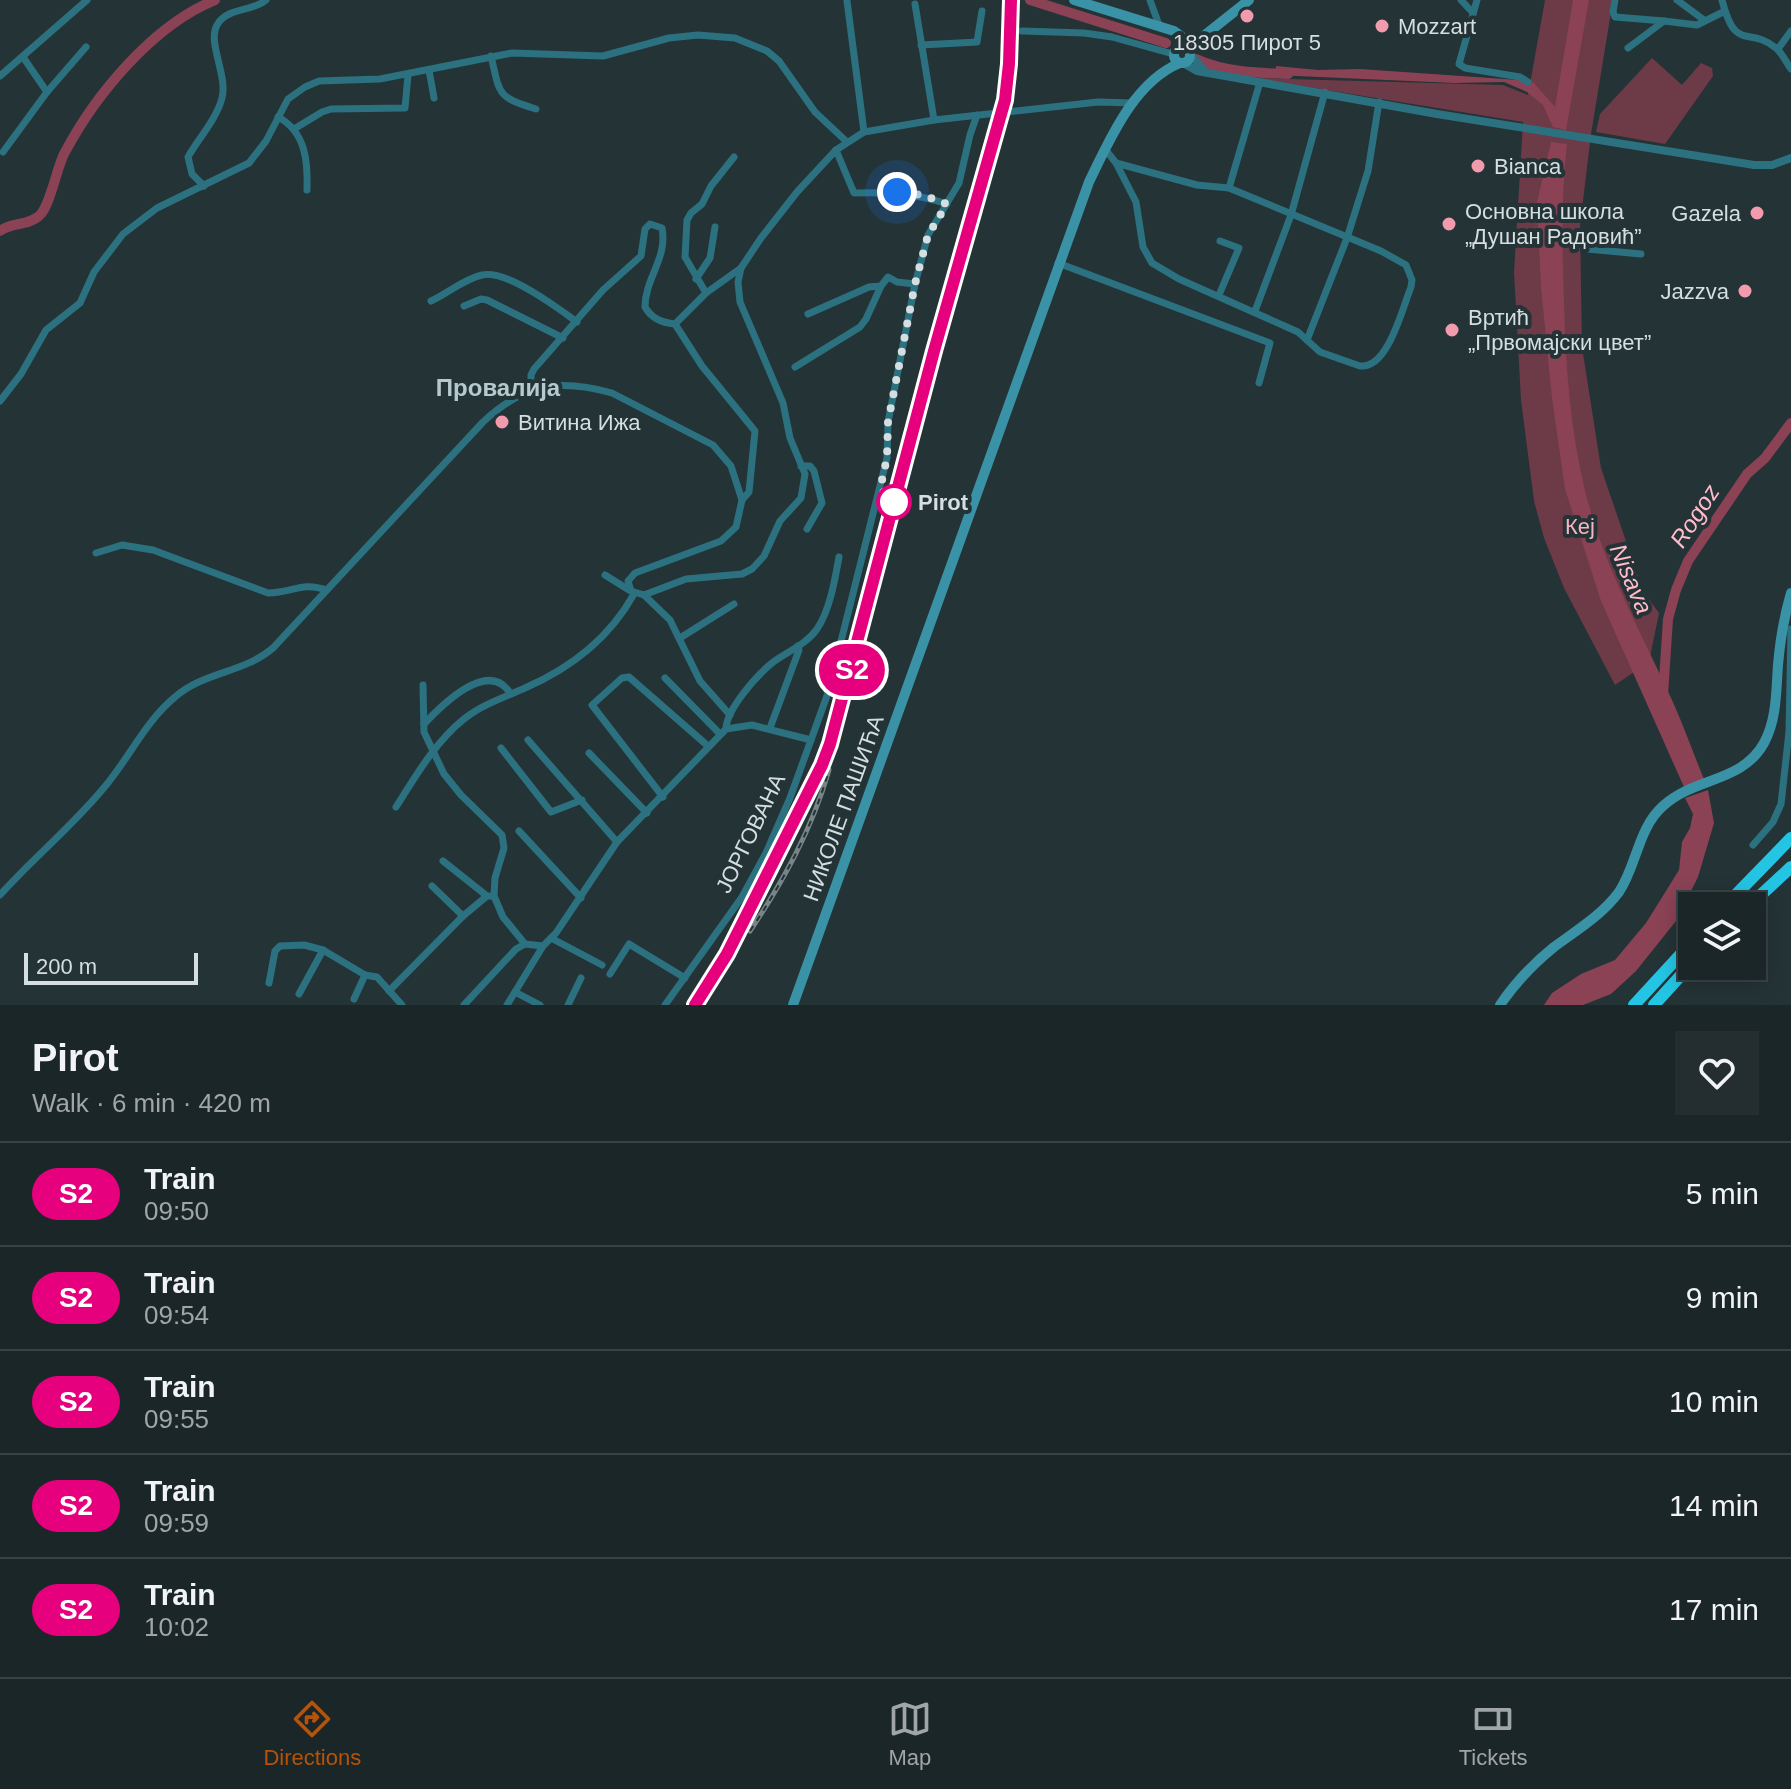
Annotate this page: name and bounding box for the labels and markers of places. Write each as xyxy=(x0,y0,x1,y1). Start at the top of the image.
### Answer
marker: 18305 Пирот 5 xyxy=(1238,7,1256,25)
place label: Mozzart xyxy=(1398,14,1476,39)
marker: Mozzart xyxy=(1373,17,1391,35)
place label: 18305 Пирот 5 xyxy=(1173,30,1321,55)
place label: Bianca xyxy=(1494,154,1562,179)
marker: Bianca xyxy=(1469,157,1487,175)
place label: Основна школа „Душан Радовић” xyxy=(1465,199,1642,249)
place label: Gazela xyxy=(1671,201,1742,226)
marker: Gazela xyxy=(1748,204,1766,222)
marker: Основна школа „Душан Радовић” xyxy=(1440,215,1458,233)
place label: Jazzva xyxy=(1661,279,1730,304)
marker: Jazzva xyxy=(1736,282,1754,300)
place label: Вртић „Првомајски цвет” xyxy=(1468,305,1651,355)
marker: Вртић „Првомајски цвет” xyxy=(1443,321,1461,339)
place label: Витина Ижа xyxy=(518,410,641,435)
marker: Витина Ижа xyxy=(493,413,511,431)
marker: Pirot xyxy=(877,485,911,519)
place label: Pirot xyxy=(918,490,969,515)

